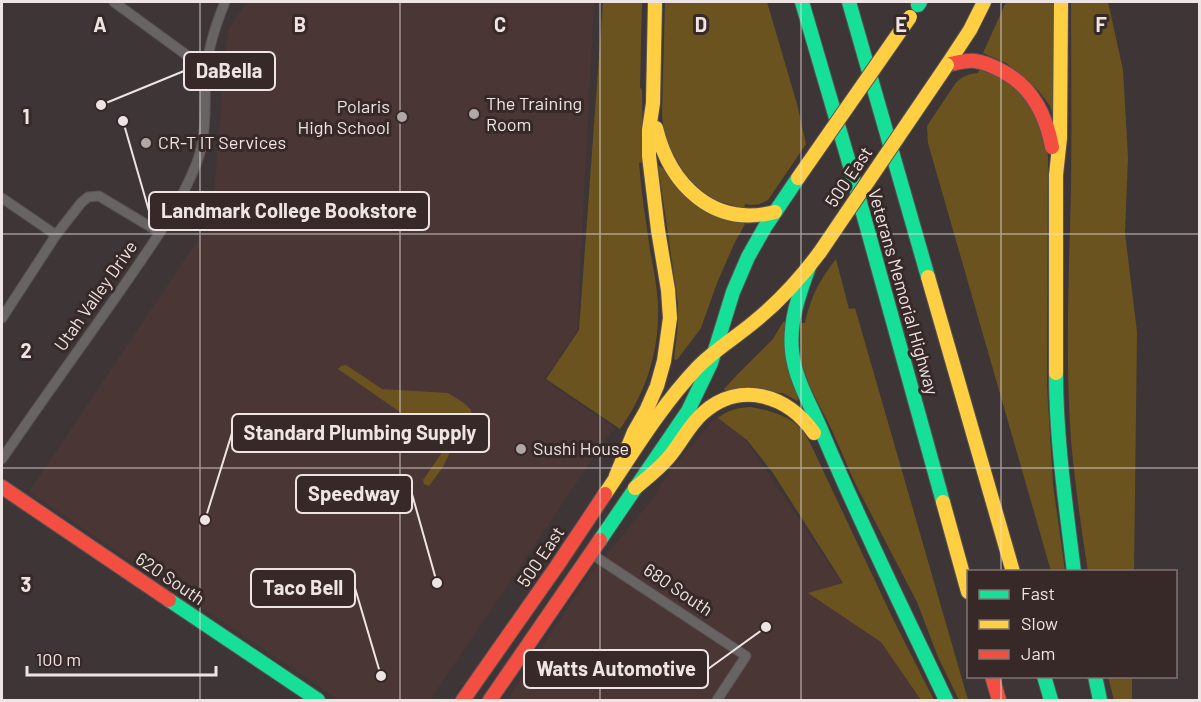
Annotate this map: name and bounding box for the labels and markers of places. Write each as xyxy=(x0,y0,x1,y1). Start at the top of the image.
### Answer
callout: DaBella xyxy=(184,52,275,90)
place label: The Training Room xyxy=(486,92,582,135)
place label: Polaris High School xyxy=(297,95,390,138)
marker: The Training Room xyxy=(467,107,481,121)
marker: Polaris High School xyxy=(395,110,409,124)
place label: CR-T IT Services xyxy=(158,131,286,153)
marker: CR-T IT Services xyxy=(139,136,153,150)
callout: Landmark College Bookstore xyxy=(149,192,429,230)
callout: Standard Plumbing Supply xyxy=(232,414,489,452)
place label: Sushi House xyxy=(533,437,629,459)
marker: Sushi House xyxy=(514,442,528,456)
callout: Speedway xyxy=(296,475,412,513)
callout: Taco Bell xyxy=(251,569,355,607)
callout: Watts Automotive xyxy=(524,650,708,688)

